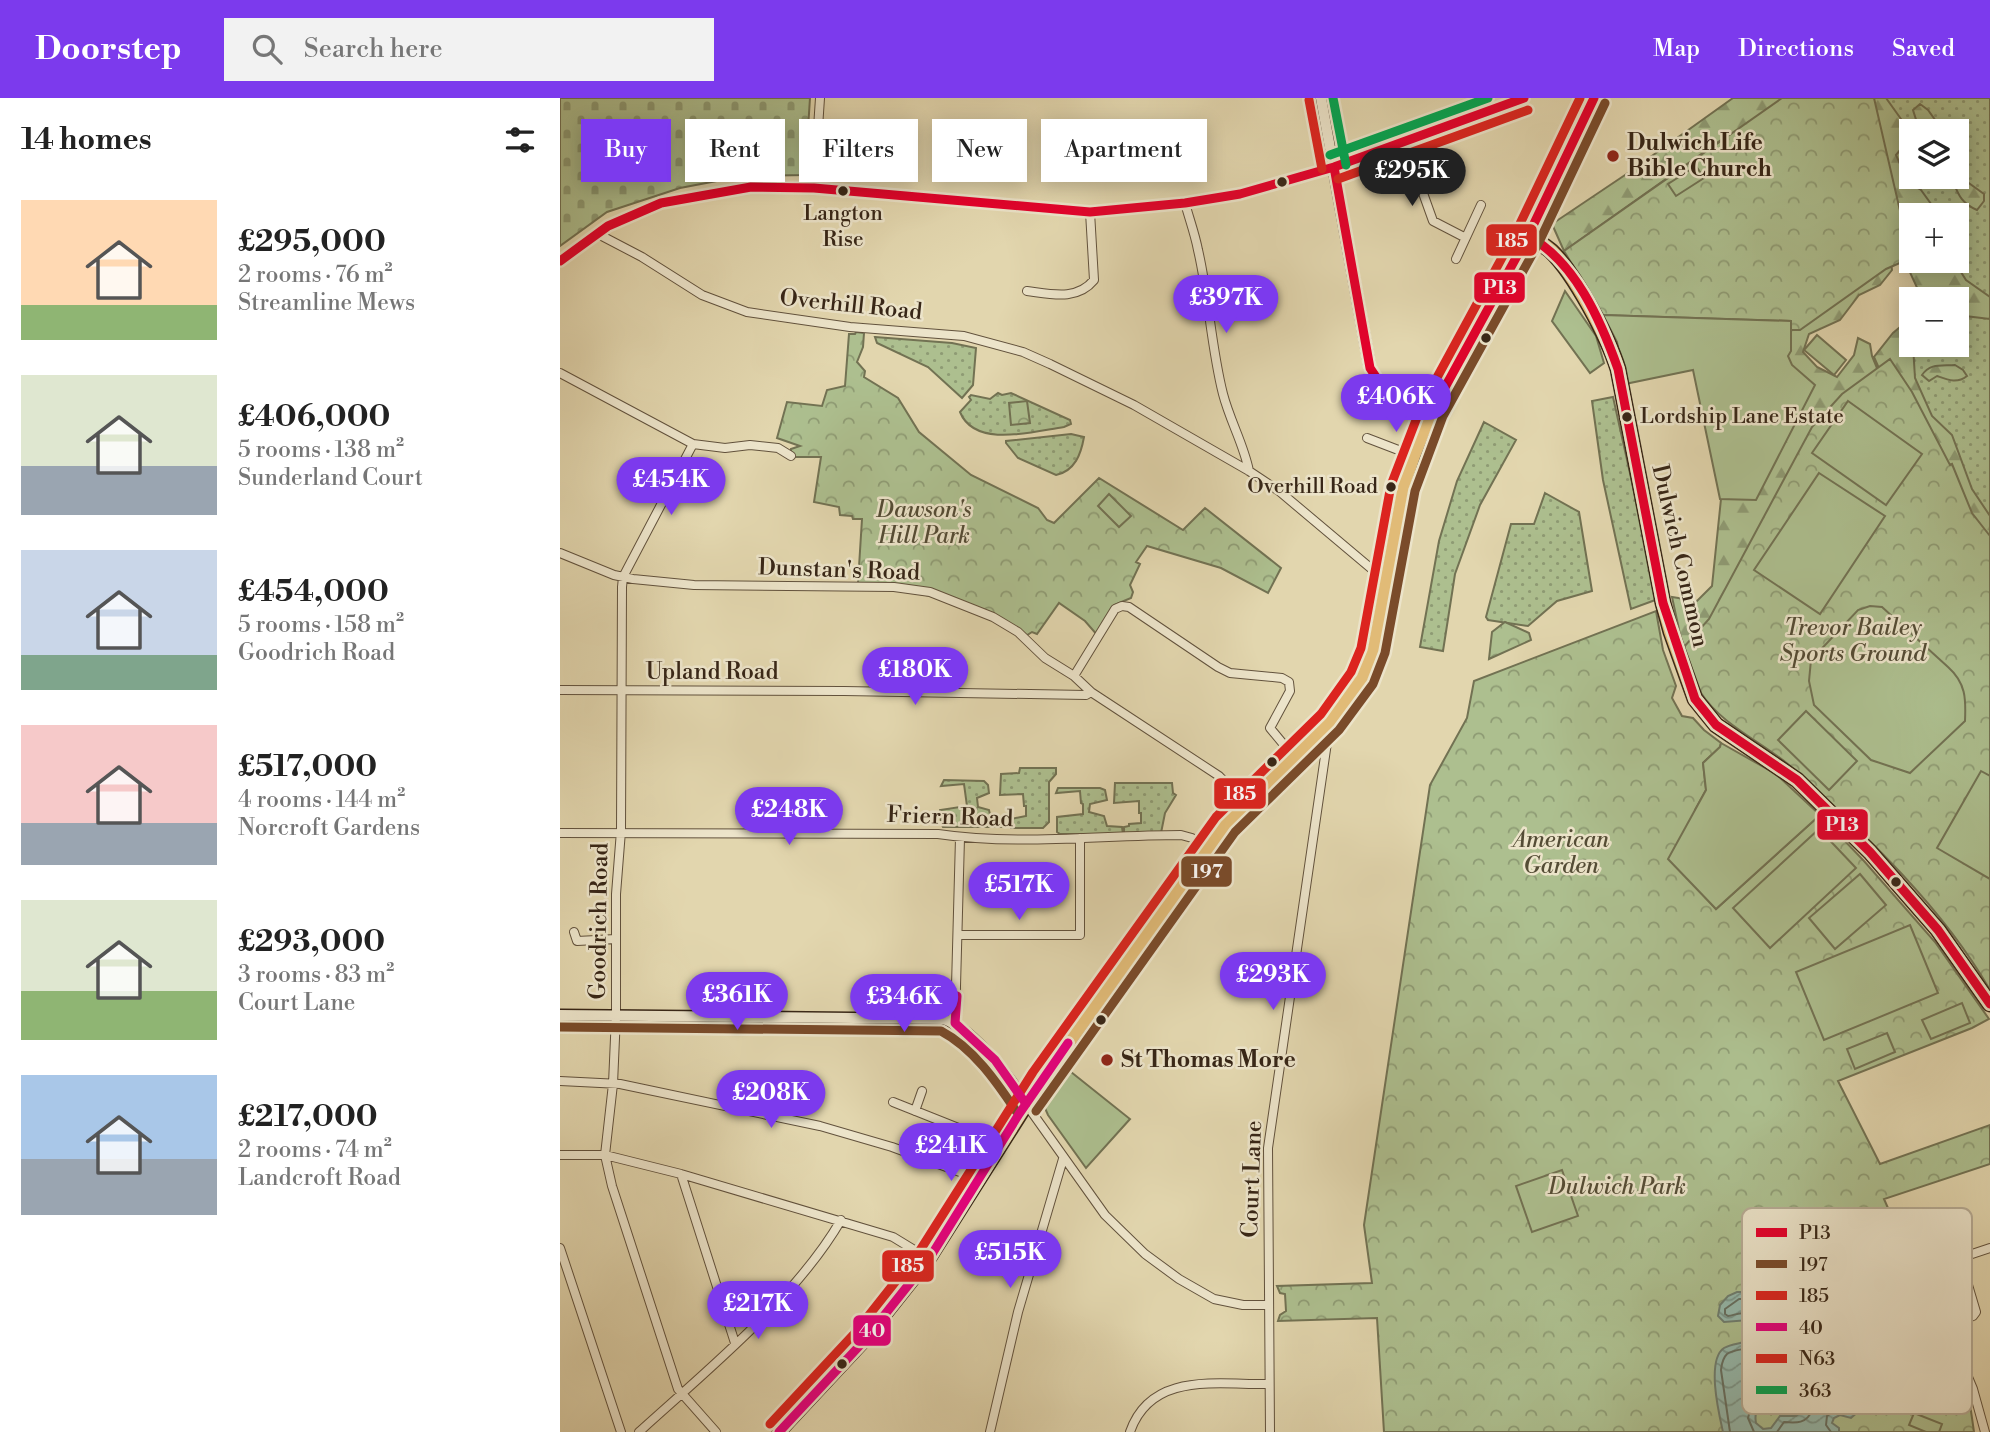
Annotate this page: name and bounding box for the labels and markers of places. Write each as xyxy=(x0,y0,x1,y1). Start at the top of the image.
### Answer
place label: Dulwich Life Bible Church xyxy=(1627,129,1772,183)
pin: £295K xyxy=(1363,148,1461,208)
marker: Dulwich Life Bible Church xyxy=(1605,148,1621,164)
unlabelled marker xyxy=(1275,175,1289,189)
marker: Langton Rise xyxy=(836,184,850,198)
place label: Langton Rise xyxy=(803,201,883,253)
pin: £397K xyxy=(1177,275,1275,335)
unlabelled marker xyxy=(1479,331,1493,345)
pin: £406K xyxy=(1347,374,1445,434)
place label: Lordship Lane Estate xyxy=(1640,404,1844,430)
marker: Lordship Lane Estate xyxy=(1620,410,1634,424)
pin: £454K xyxy=(622,458,720,517)
place label: Overhill Road xyxy=(1247,474,1378,500)
marker: Overhill Road xyxy=(1384,480,1398,494)
pin: £180K xyxy=(866,648,964,707)
unlabelled marker xyxy=(1265,755,1279,769)
pin: £248K xyxy=(740,788,838,847)
pin: £517K xyxy=(970,862,1068,922)
unlabelled marker xyxy=(1889,875,1903,889)
pin: £293K xyxy=(1224,953,1322,1012)
pin: £361K xyxy=(688,972,786,1032)
pin: £346K xyxy=(855,974,953,1034)
unlabelled marker xyxy=(1094,1013,1108,1027)
place label: St Thomas More xyxy=(1121,1046,1296,1074)
marker: St Thomas More xyxy=(1099,1052,1115,1068)
pin: £208K xyxy=(722,1070,820,1130)
pin: £241K xyxy=(902,1124,1000,1183)
pin: £515K xyxy=(961,1230,1059,1290)
pin: £217K xyxy=(709,1282,807,1341)
unlabelled marker xyxy=(835,1357,849,1371)

